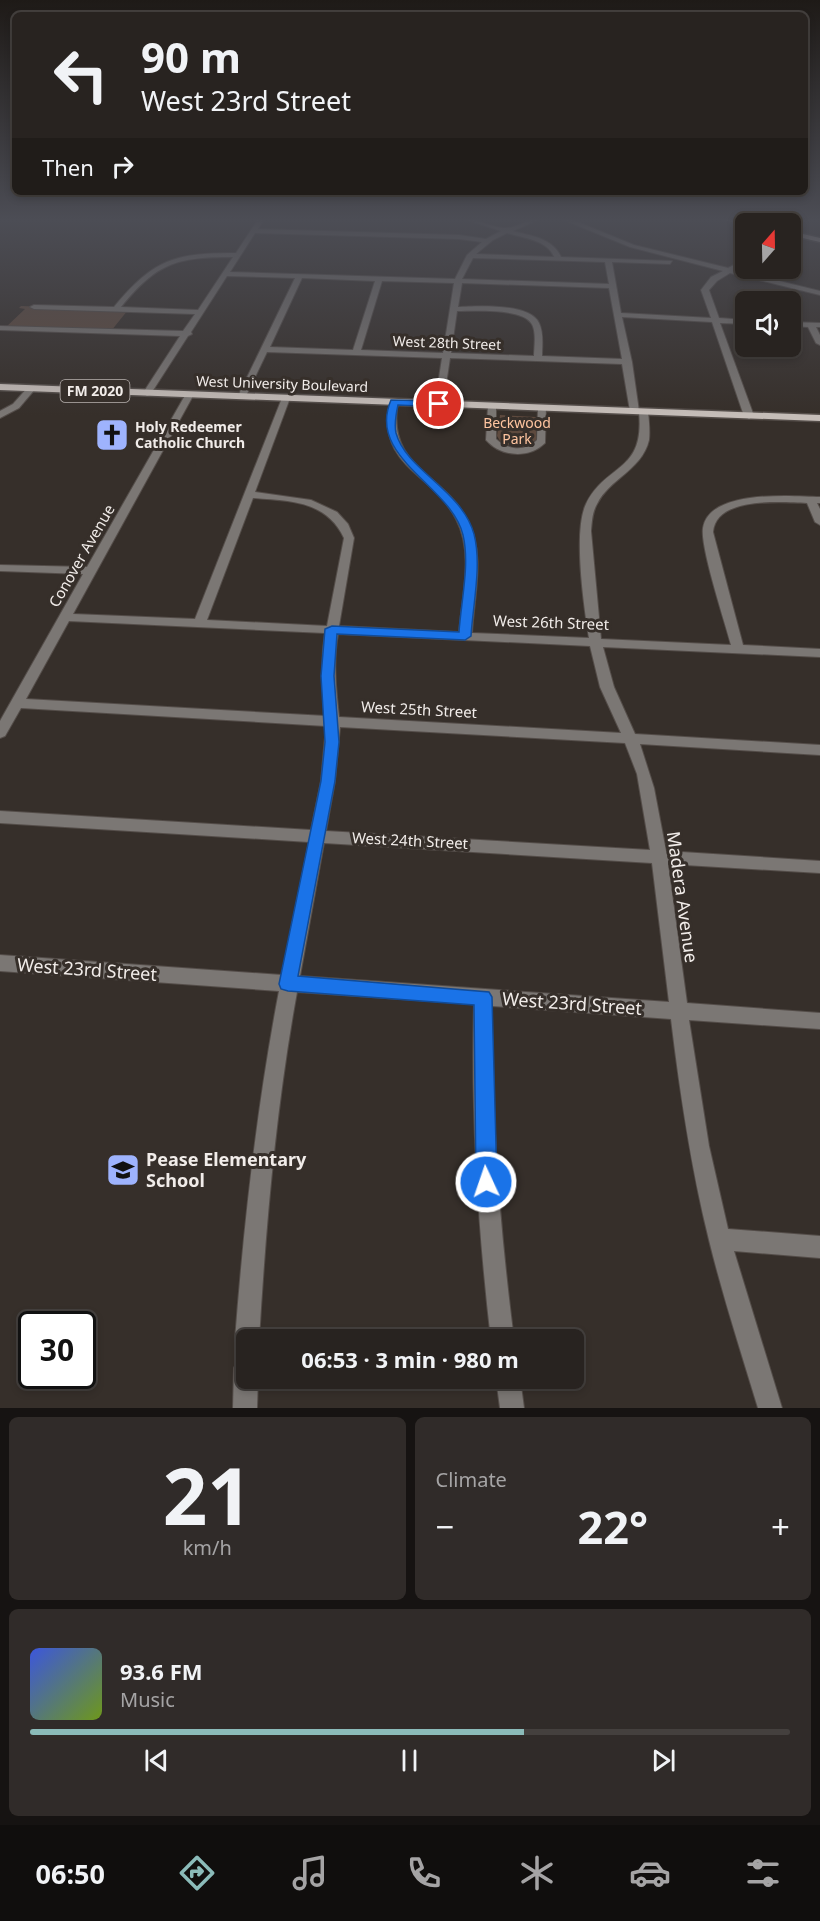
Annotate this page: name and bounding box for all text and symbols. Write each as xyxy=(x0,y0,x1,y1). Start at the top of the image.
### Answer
text: 90 m xyxy=(141,28,241,85)
icon: left xyxy=(42,36,120,114)
text: West 23rd Street xyxy=(141,82,351,119)
icon: right xyxy=(106,150,139,183)
text: Then xyxy=(42,152,94,182)
north arrow xyxy=(735,213,801,279)
map controls xyxy=(735,213,801,357)
button: sound xyxy=(735,291,801,357)
street label: West 28th Street xyxy=(392,331,502,354)
street label: West University Boulevard xyxy=(196,371,368,396)
pin xyxy=(413,378,464,429)
road number: FM 2020 xyxy=(60,380,130,402)
icon: arrive xyxy=(422,387,455,420)
park label: Beckwood Park xyxy=(483,413,551,448)
church icon: Holy Redeemer Catholic Church xyxy=(94,417,130,453)
place label: Holy Redeemer Catholic Church xyxy=(135,417,245,452)
street label: Conover Avenue xyxy=(44,501,119,610)
street label: West 26th Street xyxy=(493,610,610,634)
street label: West 25th Street xyxy=(360,696,478,722)
street label: West 24th Street xyxy=(351,827,469,853)
street label: Madera Avenue xyxy=(662,829,704,964)
street label: West 23rd Street xyxy=(16,952,158,986)
street label: West 23rd Street xyxy=(501,986,643,1020)
place label: Pease Elementary School xyxy=(146,1147,307,1192)
position arrow xyxy=(454,1150,518,1214)
school or university icon: Pease Elementary School xyxy=(105,1152,141,1188)
speed limit sign: 30 xyxy=(18,1311,96,1389)
text: 06:53 · 3 min · 980 m xyxy=(301,1344,519,1374)
text: 21 xyxy=(163,1442,252,1548)
text: Climate xyxy=(436,1466,507,1493)
text: 22° xyxy=(577,1496,648,1557)
text: − xyxy=(436,1504,454,1549)
text: + xyxy=(771,1504,790,1549)
text: km/h xyxy=(183,1534,232,1561)
text: 93.6 FM xyxy=(120,1656,202,1686)
text: Music xyxy=(120,1686,175,1713)
icon: previous xyxy=(140,1744,173,1777)
icon: pause xyxy=(393,1744,426,1777)
icon: next xyxy=(647,1744,680,1777)
icon: directions xyxy=(176,1852,218,1894)
icon: music xyxy=(289,1852,331,1894)
icon: phone xyxy=(403,1852,445,1894)
icon: climate xyxy=(516,1852,558,1894)
icon: car xyxy=(629,1852,671,1894)
icon: filters xyxy=(742,1852,784,1894)
text: 06:50 xyxy=(36,1855,105,1892)

